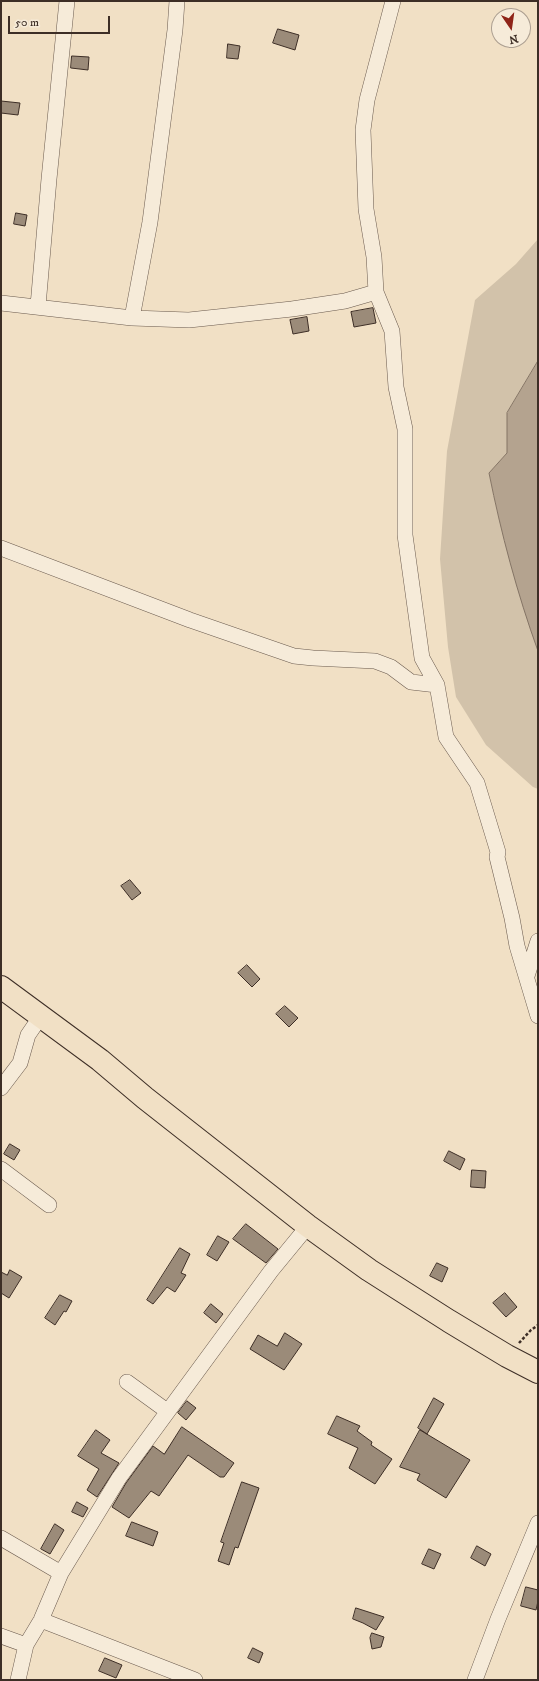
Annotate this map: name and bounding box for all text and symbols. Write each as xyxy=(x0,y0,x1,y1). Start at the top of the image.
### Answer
scale bar xyxy=(10,8,112,34)
north arrow xyxy=(491,8,531,48)
text: 50 m xyxy=(15,15,39,30)
text: N xyxy=(507,31,519,47)

